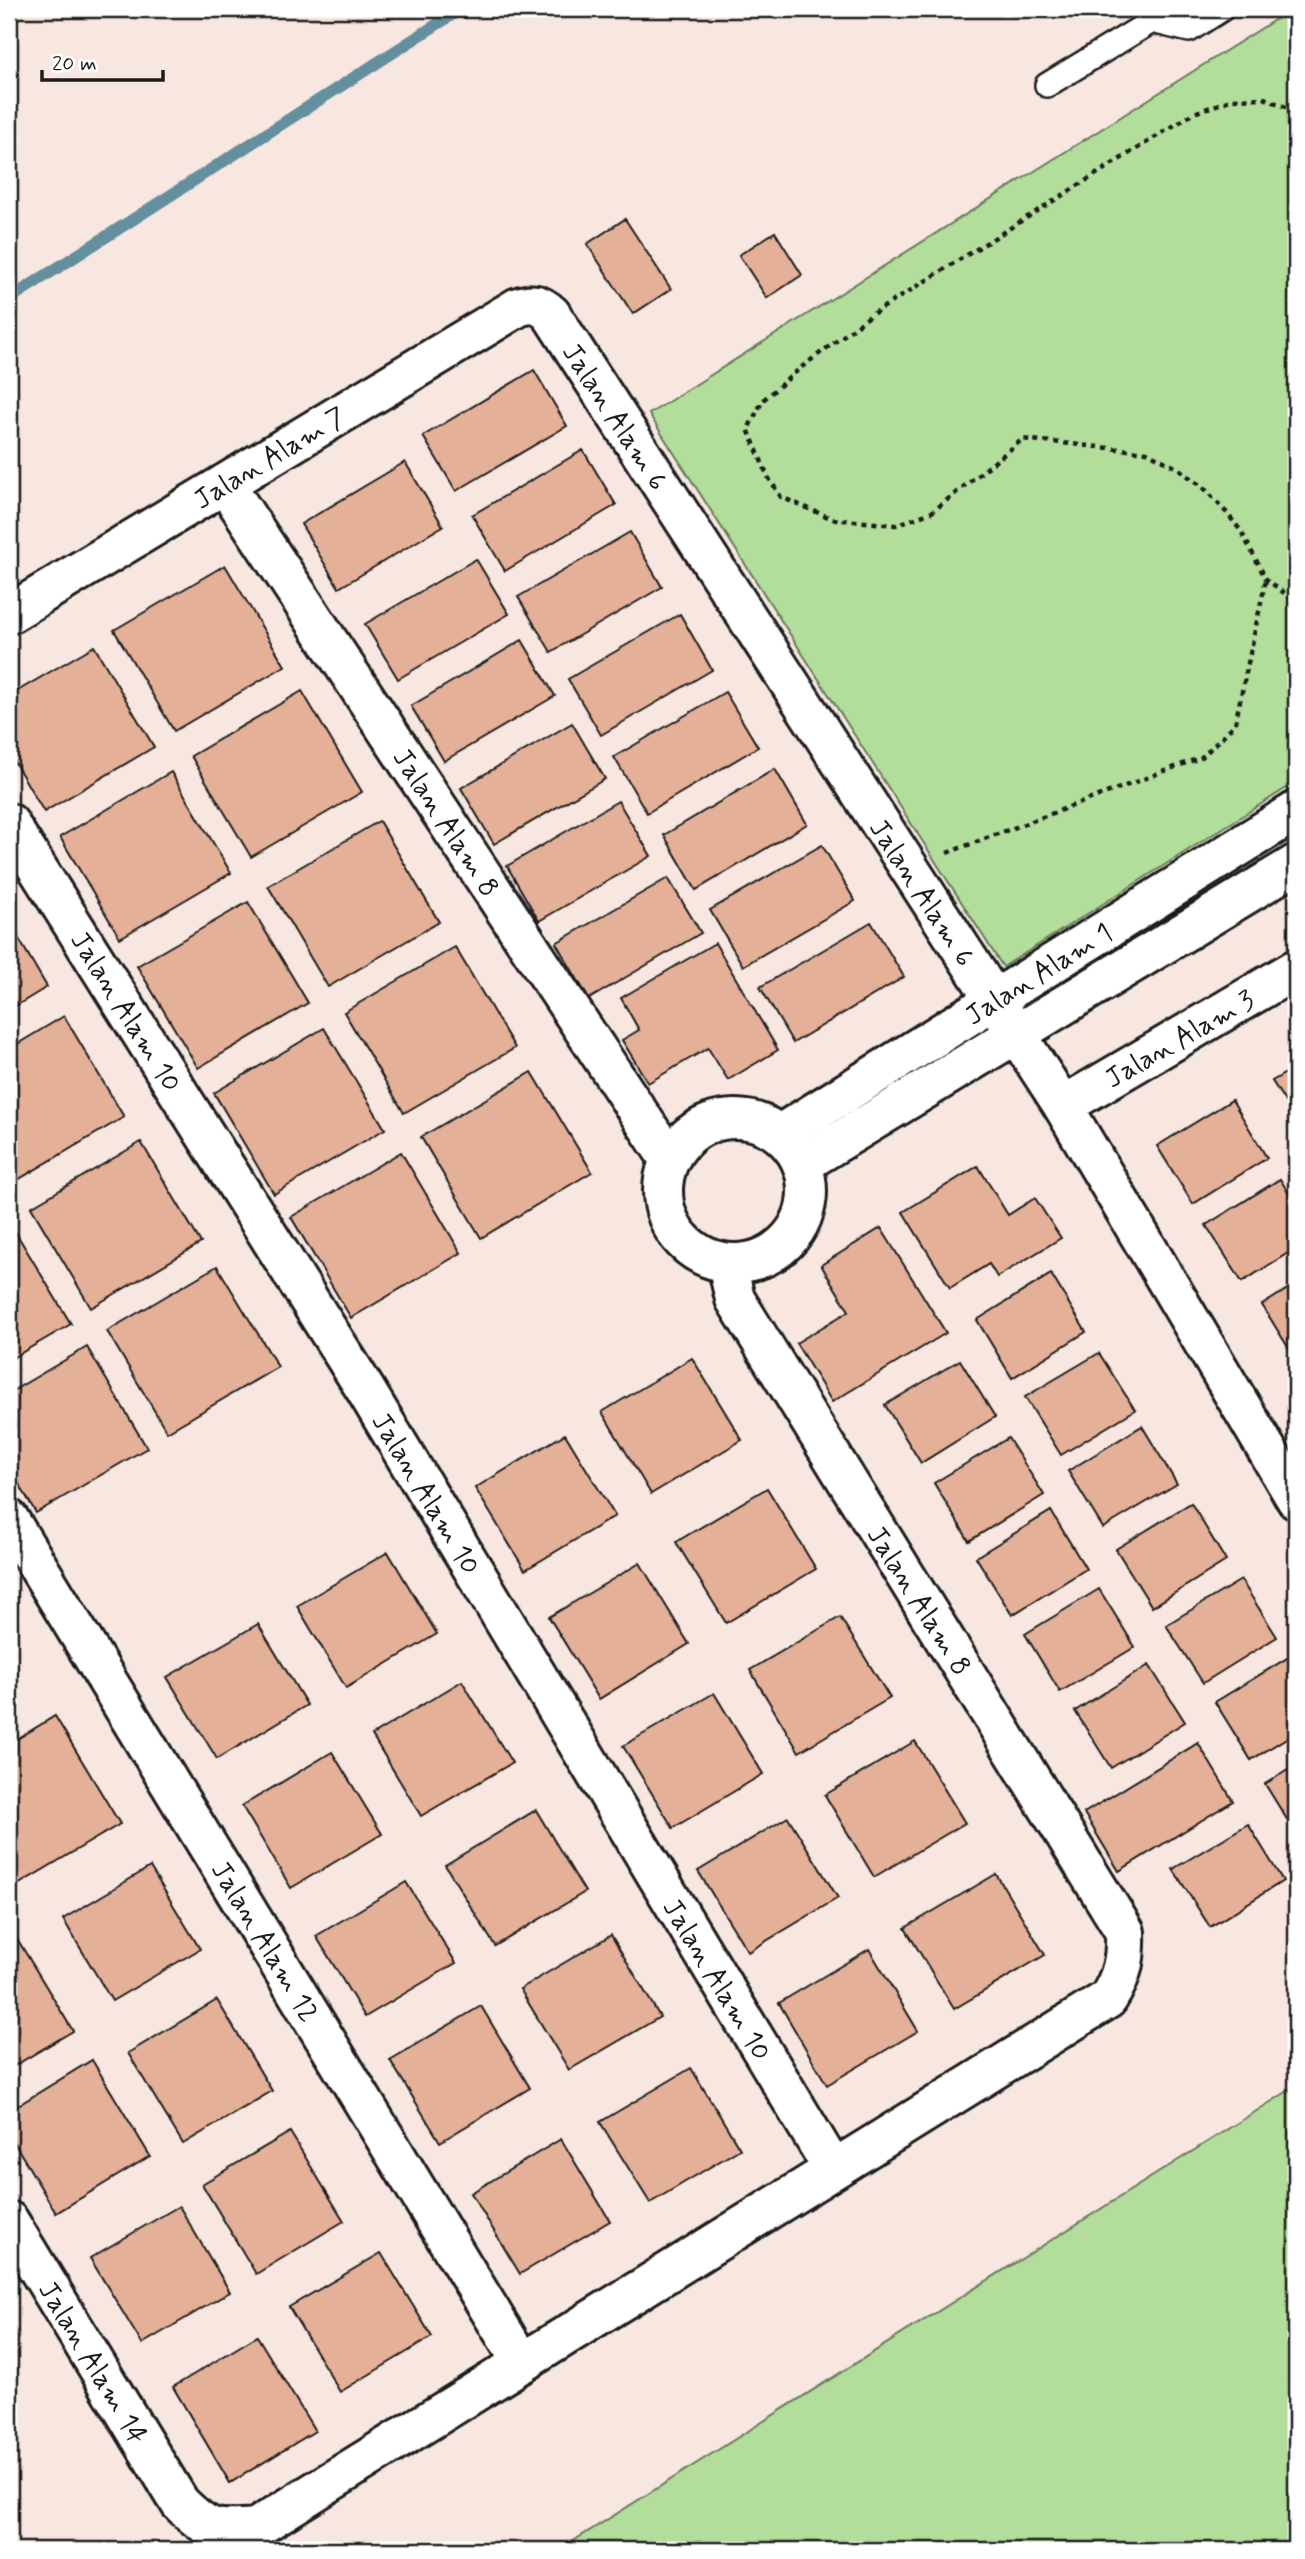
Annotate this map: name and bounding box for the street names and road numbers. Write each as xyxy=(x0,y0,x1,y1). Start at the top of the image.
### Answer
street label: Jalan Alam 6 xyxy=(552,337,675,498)
street label: Jalan Alam 7 xyxy=(187,399,353,519)
street label: Jalan Alam 8 xyxy=(383,742,507,905)
street label: Jalan Alam 6 xyxy=(859,813,982,974)
street label: Jalan Alam 1 xyxy=(959,915,1120,1035)
street label: Jalan Alam 10 xyxy=(61,925,189,1100)
street label: Jalan Alam 3 xyxy=(1099,982,1262,1098)
street label: Jalan Alam 10 xyxy=(362,1406,488,1582)
street label: Jalan Alam 8 xyxy=(857,1519,979,1683)
street label: Jalan Alam 12 xyxy=(201,1855,326,2030)
street label: Jalan Alam 10 xyxy=(653,1892,779,2068)
street label: Jalan Alam 14 xyxy=(29,2275,155,2452)

